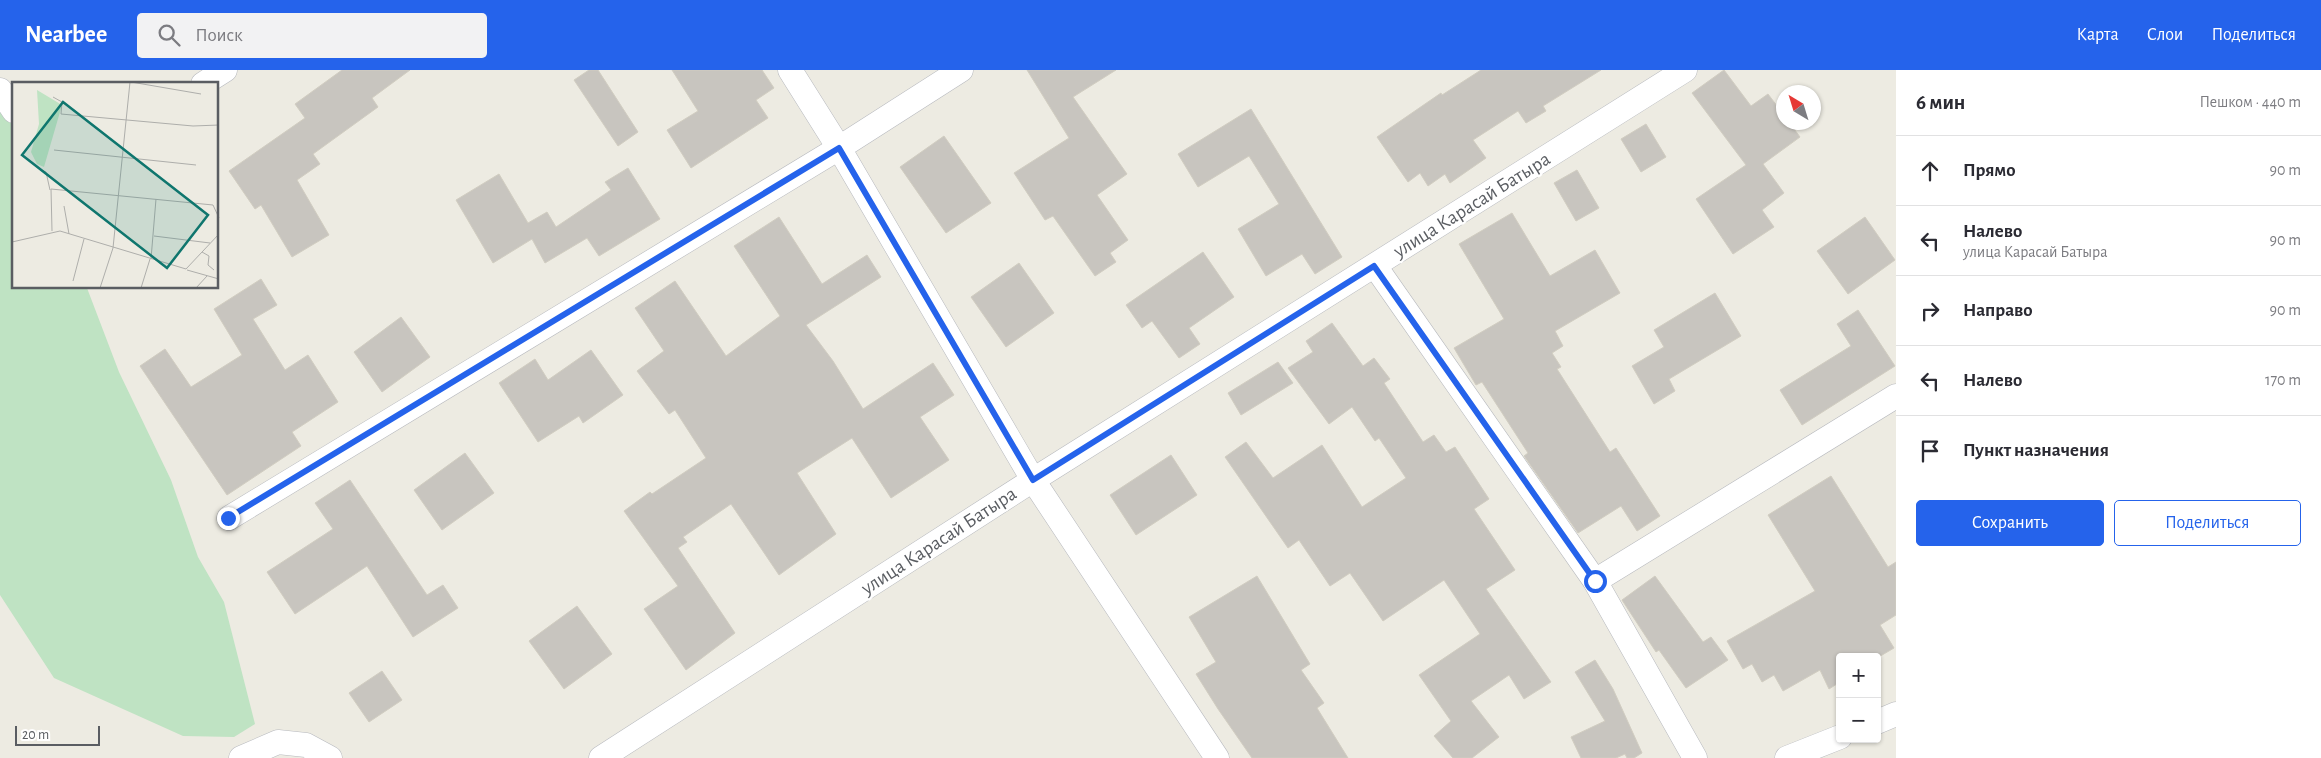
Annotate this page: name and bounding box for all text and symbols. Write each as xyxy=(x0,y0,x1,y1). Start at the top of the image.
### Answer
search box xyxy=(137,13,487,58)
icon: search xyxy=(155,21,183,49)
text: Nearbee xyxy=(25,23,107,47)
text: Поиск xyxy=(195,26,243,45)
text: Карта xyxy=(2077,26,2119,44)
text: Слои xyxy=(2147,26,2183,44)
text: Поделиться xyxy=(2211,26,2296,44)
inset map xyxy=(12,82,219,289)
north arrow xyxy=(1776,85,1821,130)
text: 6 мин xyxy=(1916,92,1965,113)
text: Пешком · 440 m xyxy=(2199,94,2301,110)
street label: улица Карасай Батыра xyxy=(1389,149,1554,262)
icon: ahead xyxy=(1916,157,1944,185)
text: Прямо xyxy=(1963,161,2016,180)
text: 90 m xyxy=(2270,162,2301,178)
text: Налево xyxy=(1963,222,2022,241)
icon: left xyxy=(1916,227,1944,255)
text: 90 m xyxy=(2270,232,2301,248)
text: улица Карасай Батыра xyxy=(1963,244,2108,260)
icon: right xyxy=(1916,297,1944,325)
text: Направо xyxy=(1963,301,2033,320)
text: 90 m xyxy=(2270,302,2301,318)
icon: left xyxy=(1916,367,1944,395)
text: Налево xyxy=(1963,371,2022,390)
text: 170 m xyxy=(2265,372,2301,388)
icon: arrive xyxy=(1916,437,1944,465)
text: Пункт назначения xyxy=(1963,441,2109,460)
street label: улица Карасай Батыра xyxy=(857,483,1020,599)
button: Сохранить xyxy=(1916,500,2104,546)
button: Поделиться xyxy=(2114,500,2301,546)
route end xyxy=(217,507,240,530)
route start xyxy=(1584,570,1607,593)
map controls xyxy=(1836,653,1881,743)
button: + xyxy=(1836,653,1881,698)
button: − xyxy=(1836,698,1881,743)
scale bar xyxy=(15,723,100,746)
text: 20 m xyxy=(22,728,49,742)

